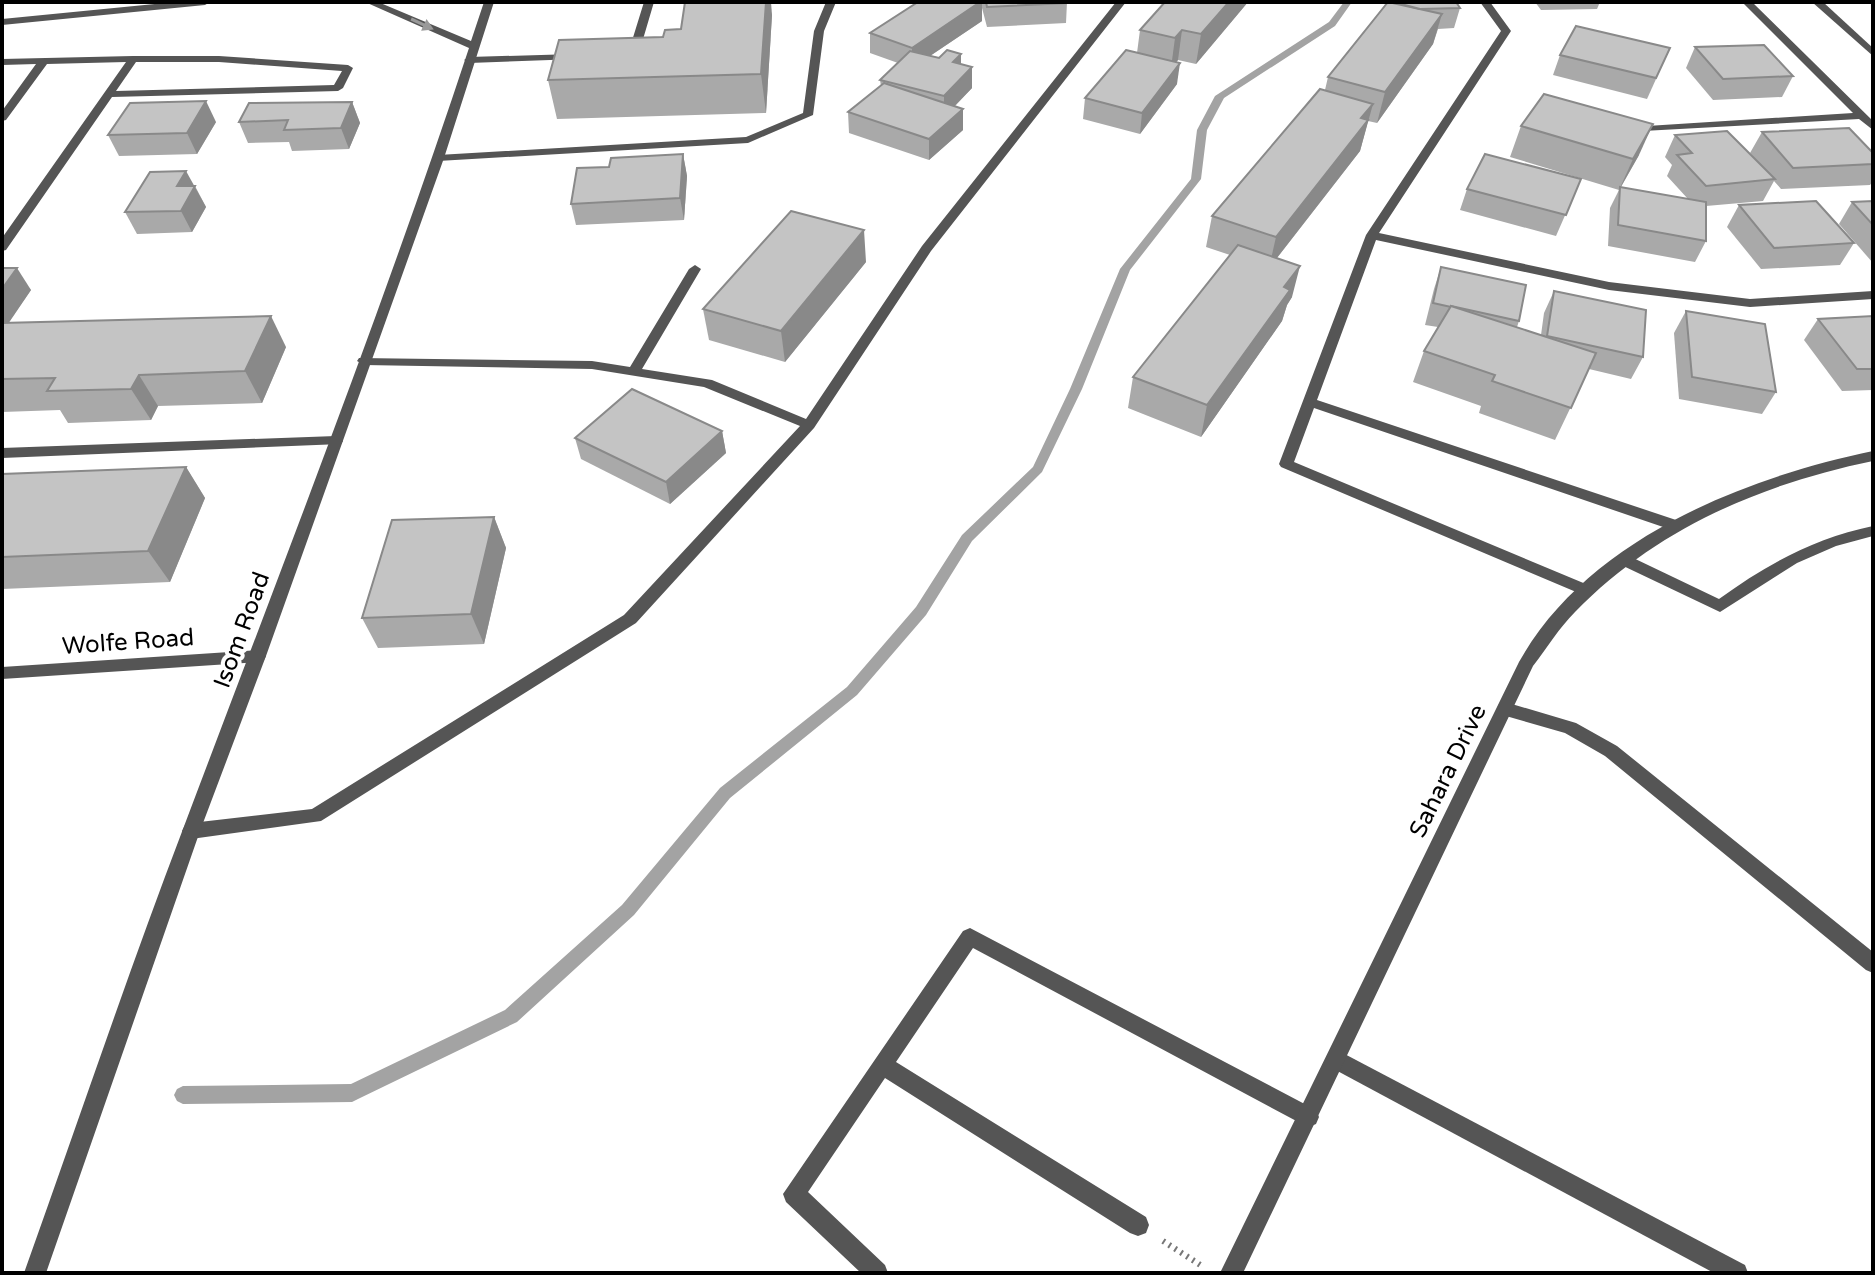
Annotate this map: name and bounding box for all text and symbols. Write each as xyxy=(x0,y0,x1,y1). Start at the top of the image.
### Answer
one-way arrow xyxy=(410,17,434,31)
street label: Isom Road xyxy=(208,568,276,692)
street label: Wolfe Road xyxy=(61,623,195,661)
street label: Sahara Drive xyxy=(1403,700,1493,842)

